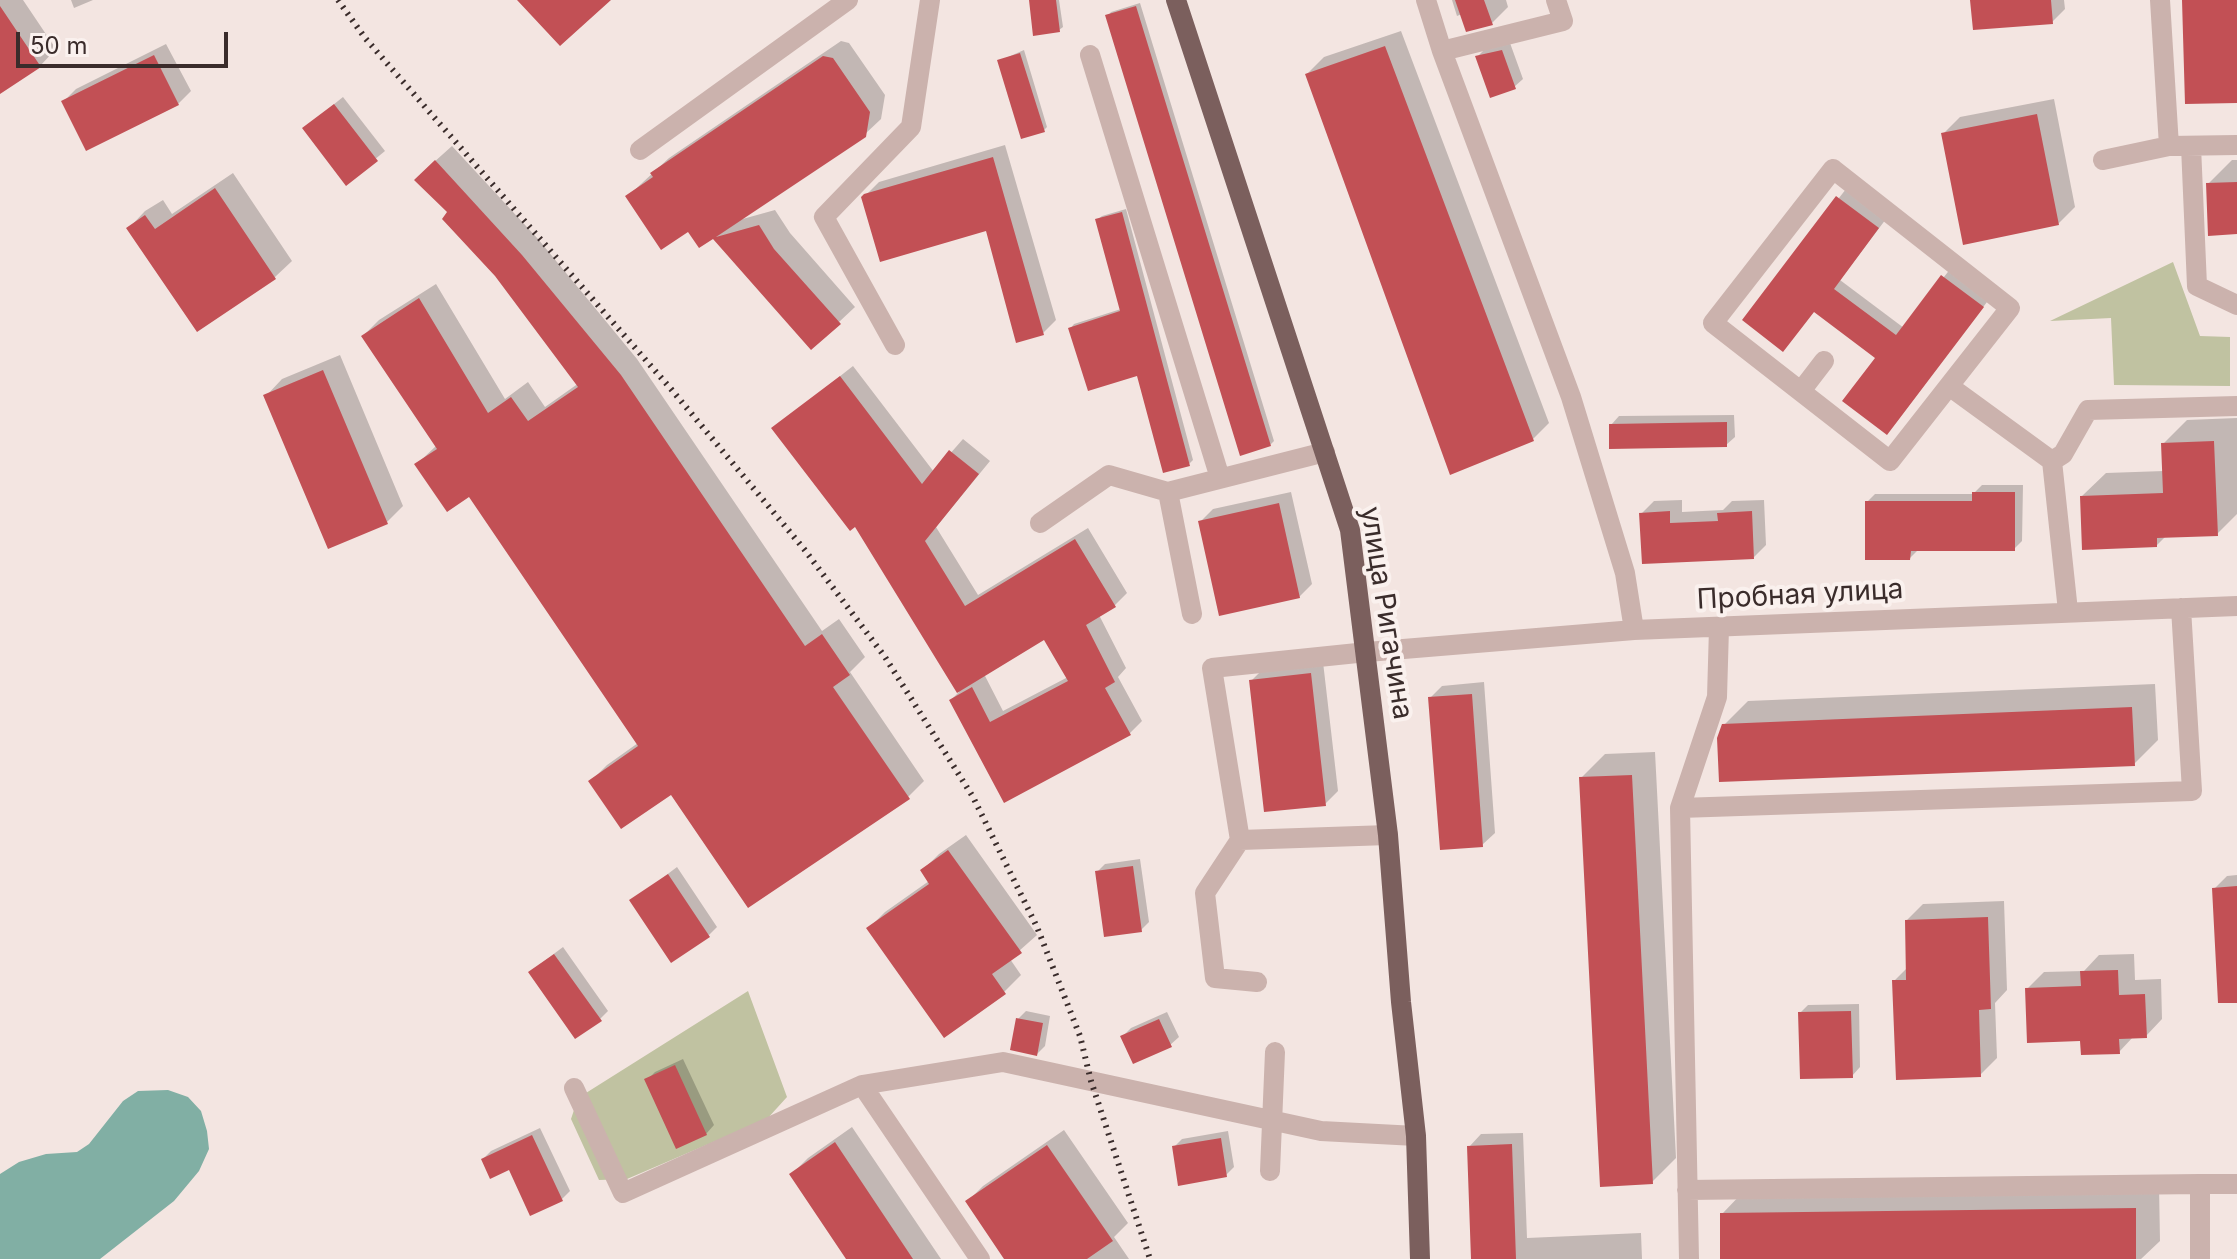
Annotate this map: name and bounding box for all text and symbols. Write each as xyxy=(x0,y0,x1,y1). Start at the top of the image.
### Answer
scale bar xyxy=(20,16,232,66)
text: 50 m xyxy=(30,31,88,60)
street label: улица Ригачина xyxy=(1353,504,1419,722)
street label: Пробная улица xyxy=(1696,573,1904,617)

